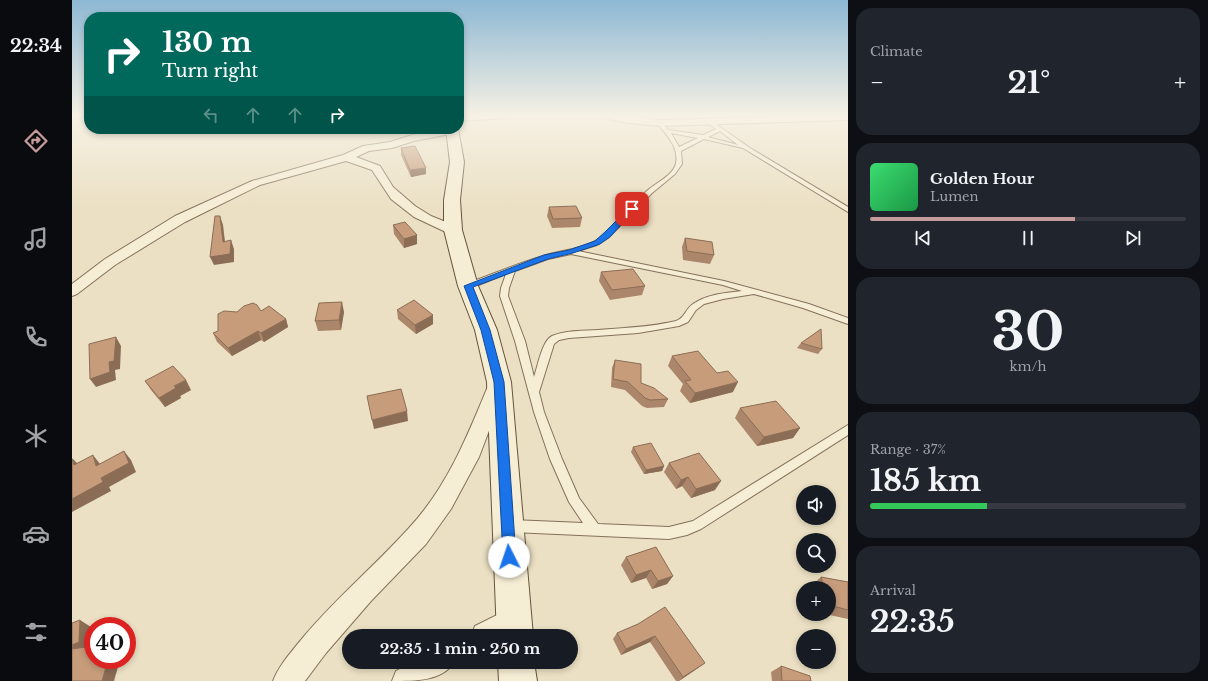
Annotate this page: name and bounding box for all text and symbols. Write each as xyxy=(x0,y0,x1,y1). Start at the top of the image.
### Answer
text: 130 m xyxy=(162,25,252,60)
icon: right xyxy=(96,28,148,80)
text: 22:34 xyxy=(10,35,62,57)
text: Climate xyxy=(870,43,923,60)
text: Turn right xyxy=(162,60,258,82)
text: 21° xyxy=(1008,64,1050,101)
text: − xyxy=(870,69,884,96)
text: + xyxy=(1174,69,1186,96)
icon: left xyxy=(200,104,222,126)
icon: ahead xyxy=(242,104,264,126)
icon: ahead xyxy=(284,104,306,126)
icon: right xyxy=(326,104,348,126)
icon: directions xyxy=(22,127,50,155)
text: Golden Hour xyxy=(930,169,1034,188)
text: Lumen xyxy=(930,188,979,205)
pin xyxy=(615,192,649,226)
icon: arrive xyxy=(621,198,643,220)
icon: music xyxy=(22,225,50,253)
icon: previous xyxy=(912,227,934,249)
icon: pause xyxy=(1017,227,1039,249)
icon: next xyxy=(1122,227,1144,249)
text: 30 xyxy=(992,300,1064,364)
icon: phone xyxy=(22,323,50,351)
text: km/h xyxy=(1010,358,1046,375)
icon: climate xyxy=(22,422,50,450)
text: Range · 37% xyxy=(870,441,946,458)
text: 185 km xyxy=(870,462,981,499)
map controls xyxy=(796,485,836,669)
button: sound xyxy=(796,485,836,525)
icon: car xyxy=(22,520,50,548)
button: search xyxy=(796,533,836,573)
position arrow xyxy=(488,536,530,578)
button: + xyxy=(796,581,836,621)
text: Arrival xyxy=(870,582,916,599)
text: 22:35 xyxy=(870,603,955,640)
speed limit sign: 40 xyxy=(84,617,136,669)
icon: filters xyxy=(22,618,50,646)
button: − xyxy=(796,629,836,669)
text: 22:35 · 1 min · 250 m xyxy=(380,639,540,658)

